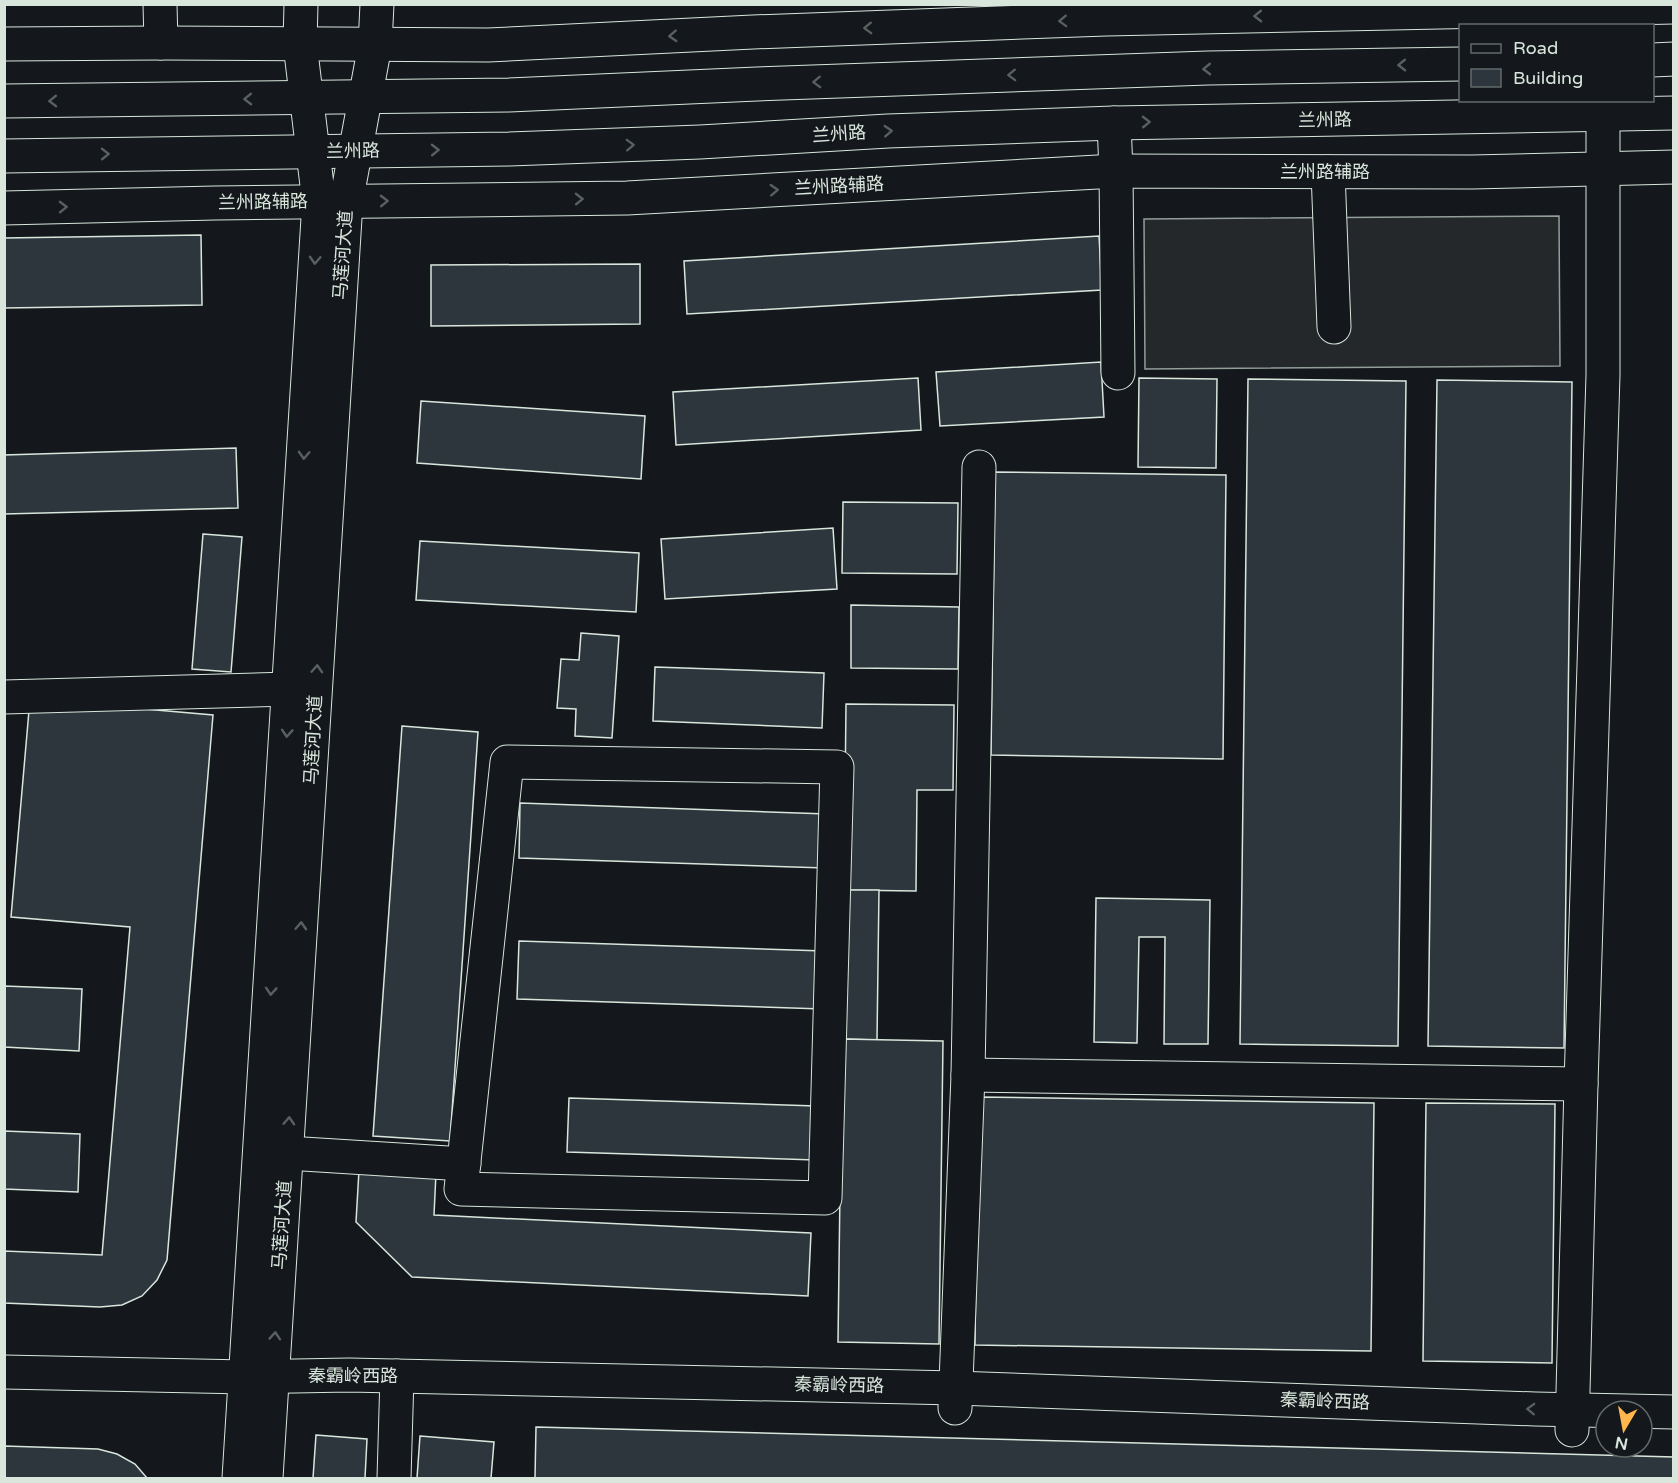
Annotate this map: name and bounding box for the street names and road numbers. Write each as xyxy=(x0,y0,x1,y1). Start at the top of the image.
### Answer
street label: 兰州路 xyxy=(1298,109,1352,131)
street label: 兰州路 xyxy=(811,121,867,147)
street label: 兰州路 xyxy=(326,140,380,162)
street label: 兰州路辅路 xyxy=(1280,161,1370,183)
street label: 兰州路辅路 xyxy=(793,173,885,199)
street label: 兰州路辅路 xyxy=(218,190,308,214)
street label: 马莲河大道 xyxy=(329,209,357,301)
street label: 马莲河大道 xyxy=(300,694,326,786)
street label: 马莲河大道 xyxy=(268,1179,296,1271)
street label: 秦霸岭西路 xyxy=(308,1365,398,1387)
street label: 秦霸岭西路 xyxy=(794,1373,884,1397)
street label: 秦霸岭西路 xyxy=(1280,1388,1370,1414)

